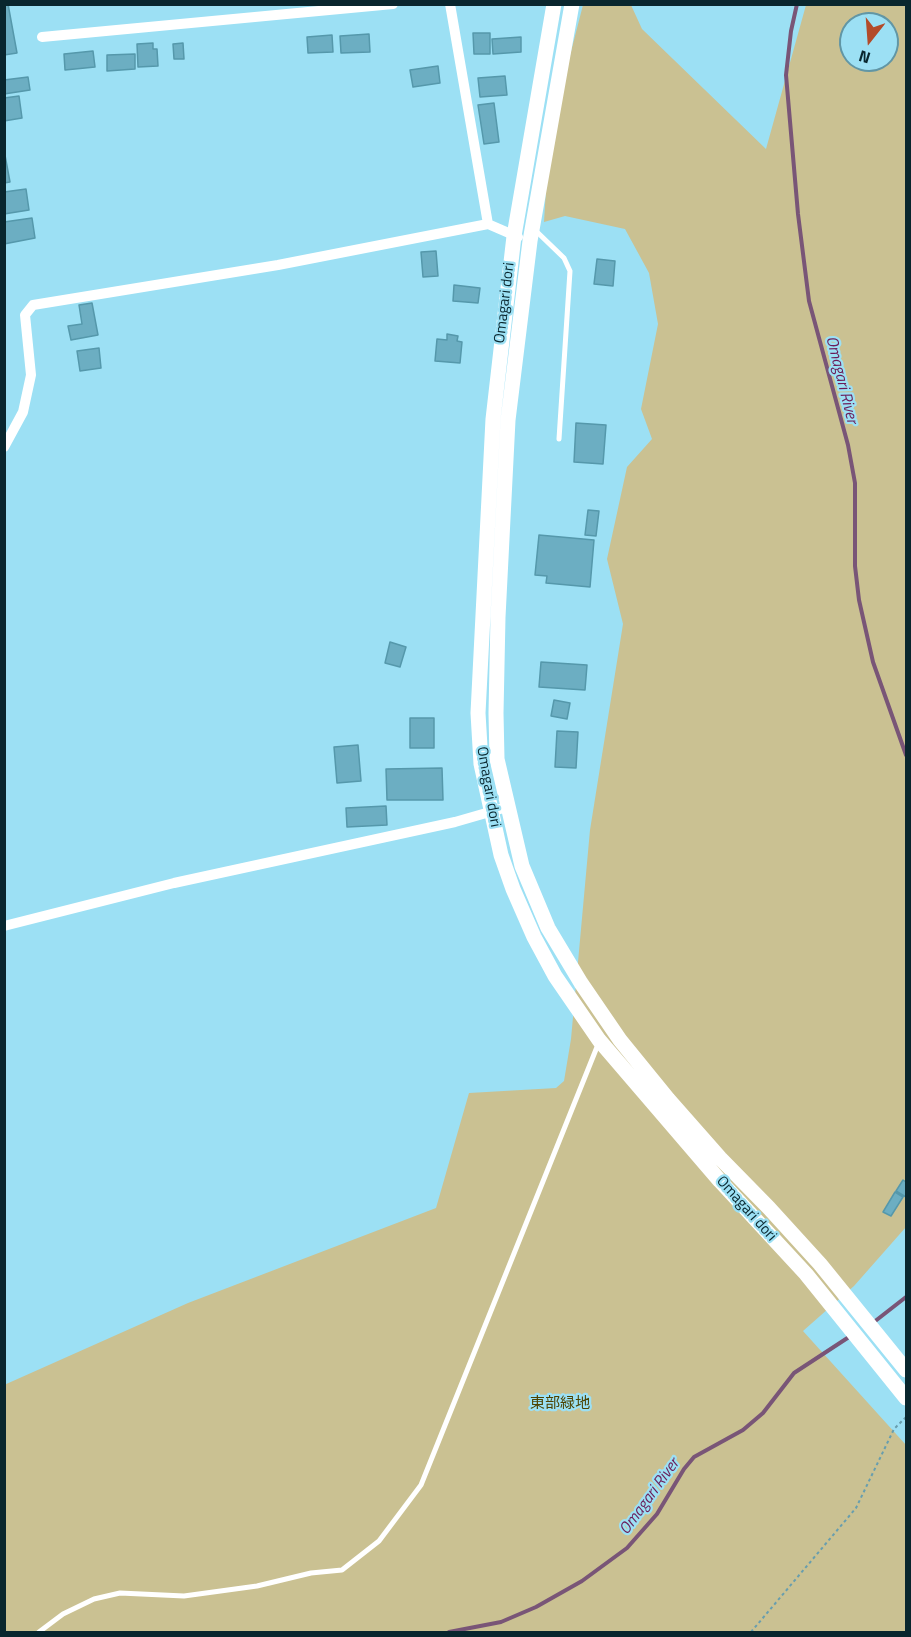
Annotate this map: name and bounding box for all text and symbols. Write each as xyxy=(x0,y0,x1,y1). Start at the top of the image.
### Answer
north arrow xyxy=(839,12,899,72)
text: N xyxy=(856,44,873,70)
street label: Omagari dori xyxy=(491,262,519,344)
water label: Omagari River xyxy=(821,334,861,426)
street label: Omagari dori xyxy=(472,745,504,829)
street label: Omagari dori xyxy=(712,1173,780,1245)
park label: 東部緑地 xyxy=(530,1395,590,1413)
water label: Omagari River xyxy=(616,1455,684,1539)

